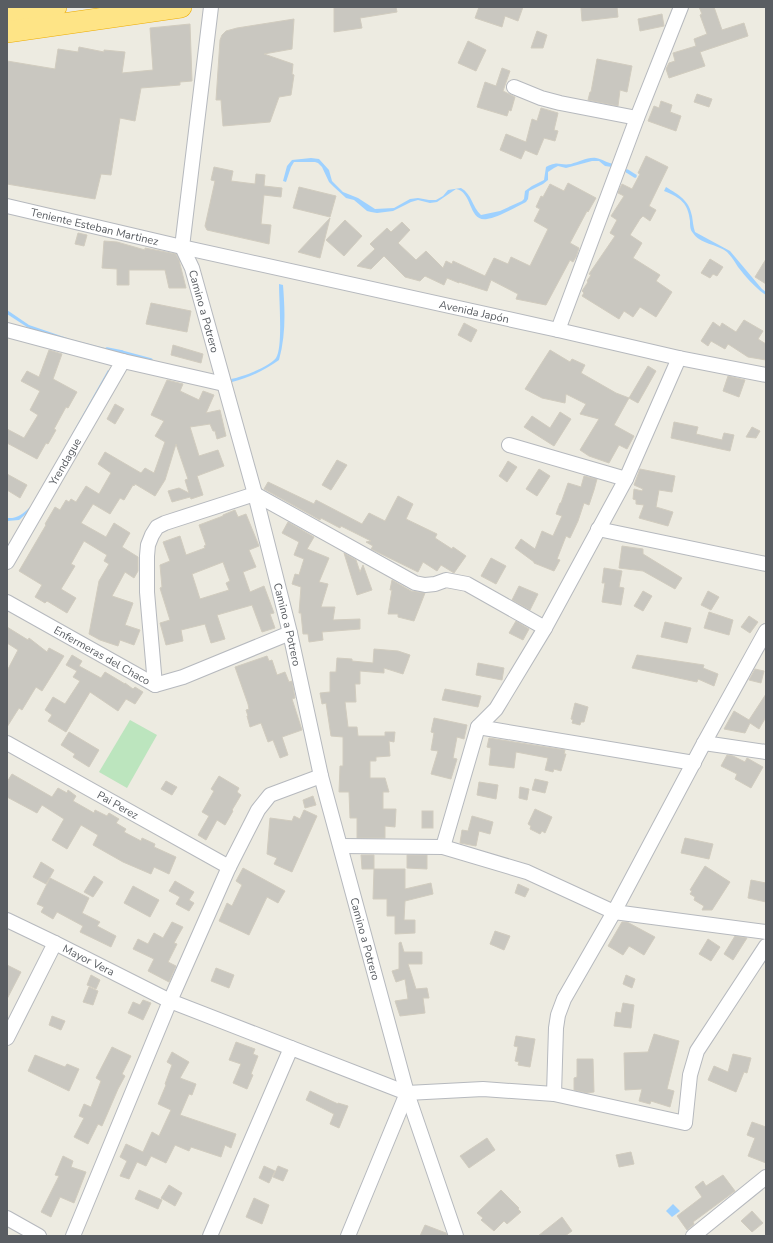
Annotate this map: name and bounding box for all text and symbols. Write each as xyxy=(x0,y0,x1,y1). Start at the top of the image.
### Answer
street label: Teniente Esteban Martinez xyxy=(29,204,160,249)
street label: Camino a Potrero xyxy=(185,268,223,354)
street label: Avenida Japón xyxy=(438,296,511,327)
street label: Yrendague xyxy=(45,435,85,489)
street label: Camino a Potrero xyxy=(270,581,304,668)
street label: Enfermeras del Chaco xyxy=(51,622,153,688)
street label: Pai Perez xyxy=(94,787,141,823)
street label: Camino a Potrero xyxy=(347,896,384,982)
street label: Mayor Vera xyxy=(60,941,117,979)

